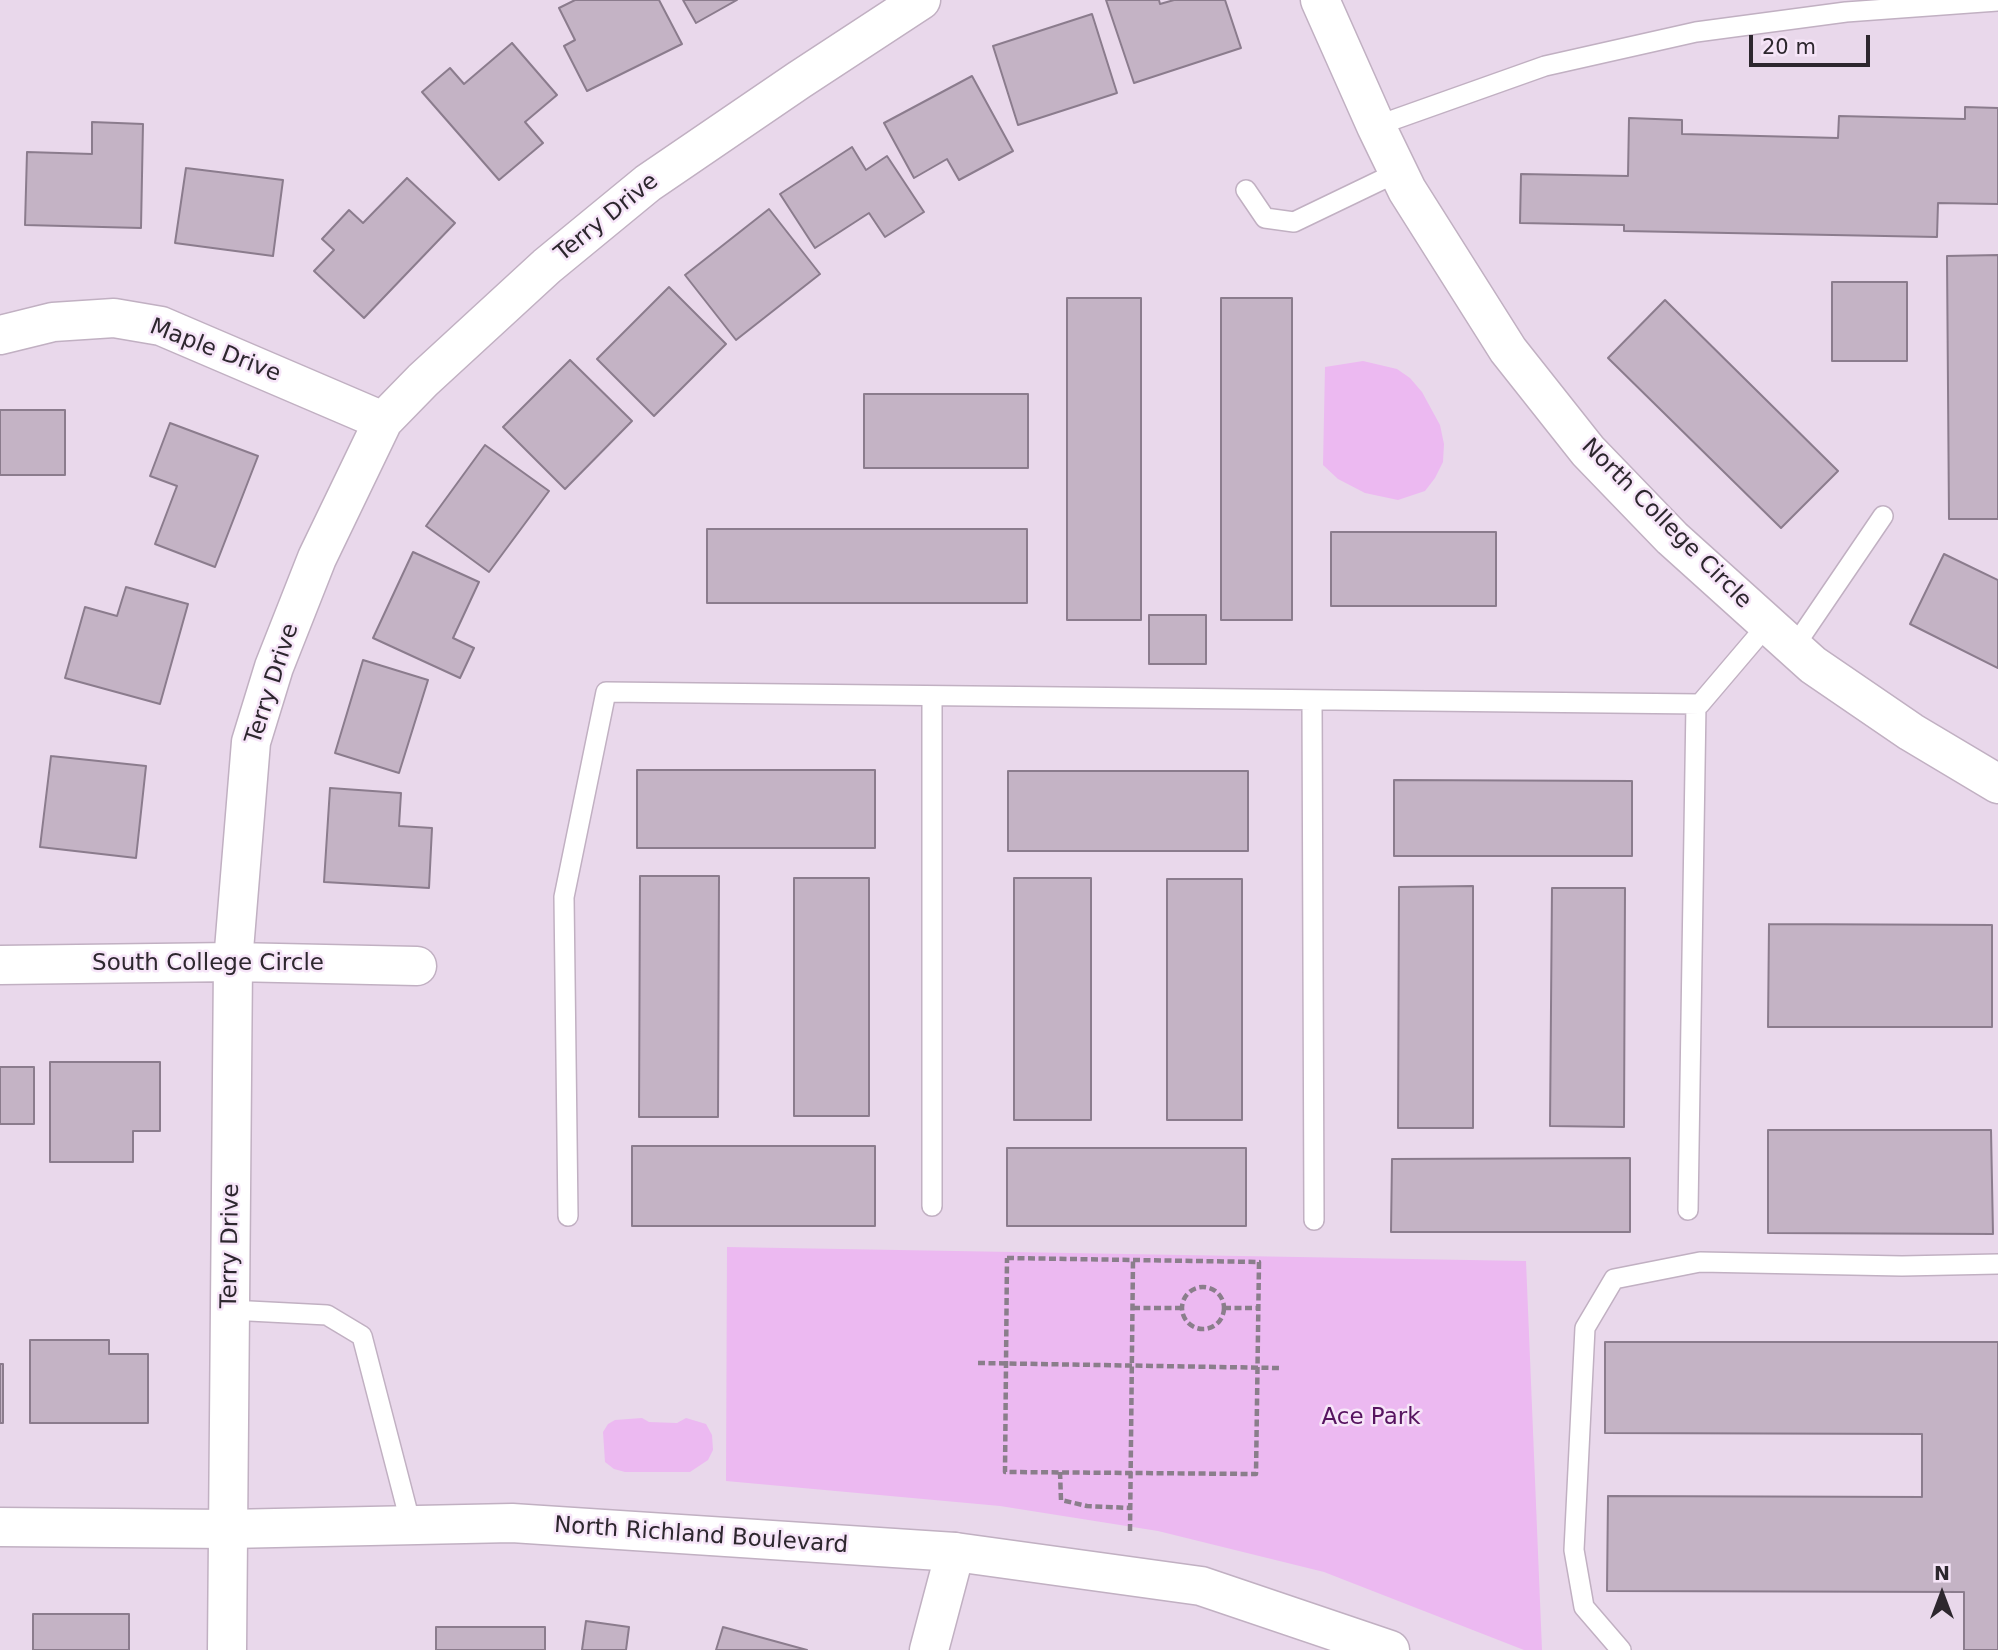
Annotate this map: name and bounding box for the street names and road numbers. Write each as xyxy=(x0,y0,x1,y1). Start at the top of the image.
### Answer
street label: Terry Drive xyxy=(550,168,664,268)
street label: Maple Drive xyxy=(146,313,284,389)
street label: North College Circle xyxy=(1575,433,1757,615)
street label: Terry Drive xyxy=(241,620,305,748)
street label: South College Circle xyxy=(92,950,324,978)
street label: Terry Drive xyxy=(216,1183,246,1309)
street label: North Richland Boulevard xyxy=(553,1512,849,1560)

